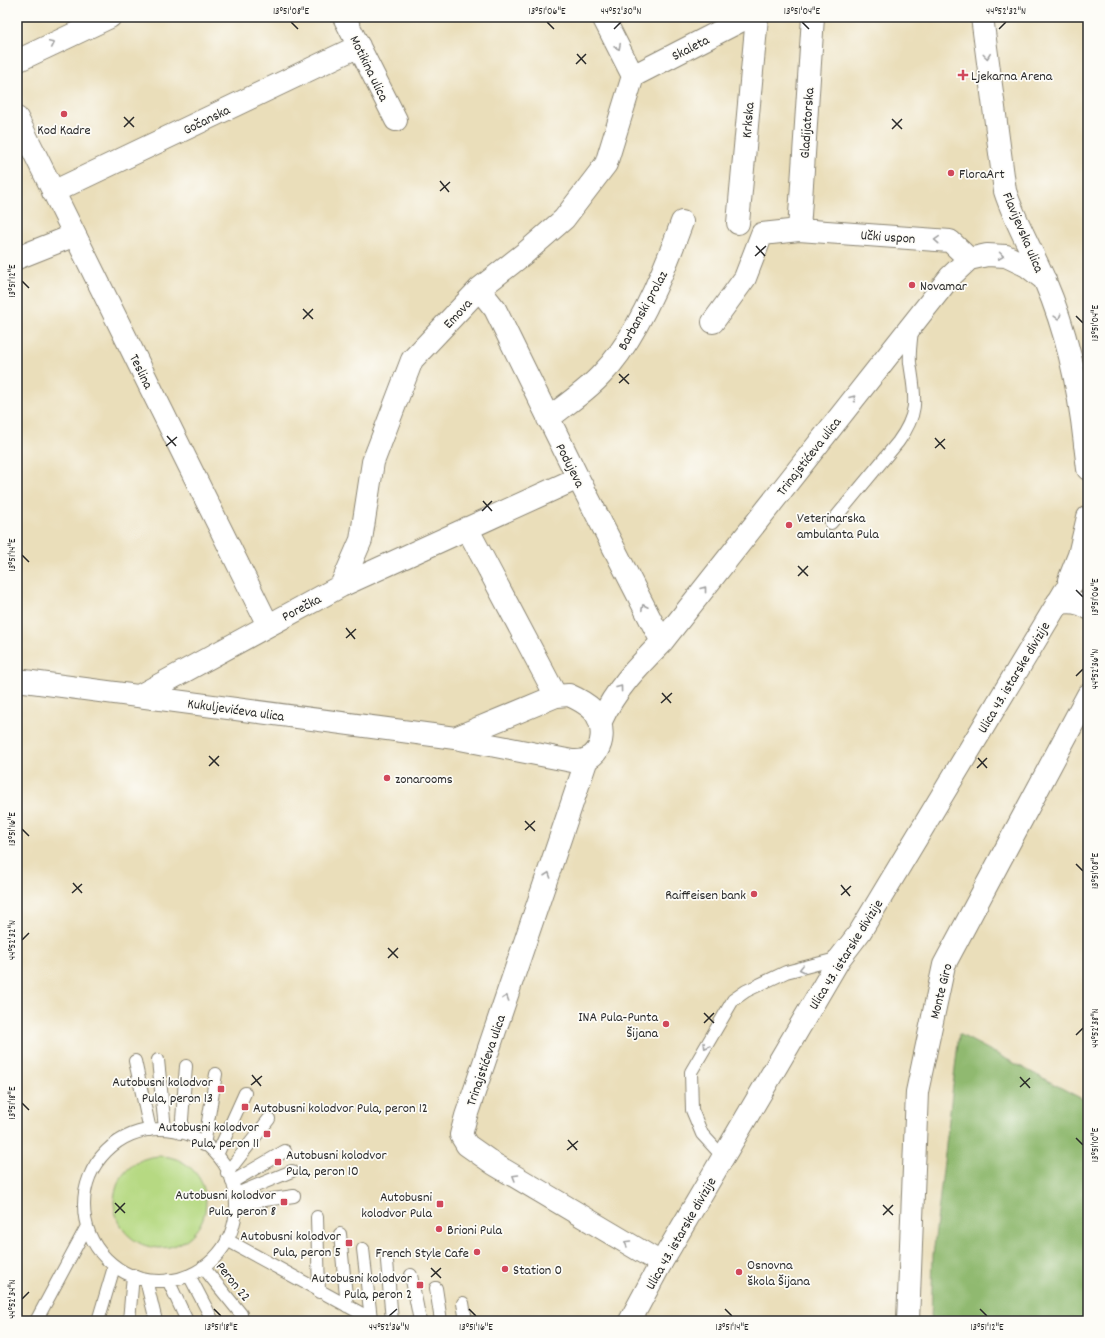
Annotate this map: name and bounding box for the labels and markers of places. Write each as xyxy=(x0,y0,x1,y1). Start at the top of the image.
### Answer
place label: Ljekarna Arena xyxy=(971,67,1053,87)
marker: Ljekarna Arena xyxy=(958,70,968,80)
marker: Kod Kadre xyxy=(59,109,69,119)
place label: Kod Kadre xyxy=(37,121,91,141)
place label: FloraArt xyxy=(959,165,1005,185)
marker: FloraArt xyxy=(946,168,956,178)
place label: Novamar xyxy=(920,277,968,297)
marker: Novamar xyxy=(907,280,917,290)
place label: Veterinarska ambulanta Pula xyxy=(797,509,879,545)
marker: Veterinarska ambulanta Pula xyxy=(784,520,794,530)
place label: zonarooms xyxy=(395,770,453,790)
marker: zonarooms xyxy=(382,773,392,783)
place label: Raiffeisen bank xyxy=(665,886,746,906)
marker: Raiffeisen bank xyxy=(749,889,759,899)
place label: INA Pula-Punta Šijana xyxy=(578,1008,658,1044)
marker: INA Pula-Punta Šijana xyxy=(661,1019,671,1029)
place label: Autobusni kolodvor Pula, peron 13 xyxy=(112,1073,214,1109)
marker: Autobusni kolodvor Pula, peron 13 xyxy=(216,1084,226,1094)
place label: Autobusni kolodvor Pula, peron 12 xyxy=(253,1099,428,1119)
marker: Autobusni kolodvor Pula, peron 12 xyxy=(240,1102,250,1112)
place label: Autobusni kolodvor Pula, peron 11 xyxy=(158,1118,260,1154)
marker: Autobusni kolodvor Pula, peron 11 xyxy=(262,1129,272,1139)
place label: Autobusni kolodvor Pula, peron 10 xyxy=(286,1146,387,1182)
marker: Autobusni kolodvor Pula, peron 10 xyxy=(273,1157,283,1167)
place label: Autobusni kolodvor Pula, peron 8 xyxy=(175,1186,277,1222)
place label: Autobusni kolodvor Pula xyxy=(361,1188,432,1224)
marker: Autobusni kolodvor Pula, peron 8 xyxy=(279,1197,289,1207)
marker: Autobusni kolodvor Pula xyxy=(435,1199,445,1209)
place label: Brioni Pula xyxy=(447,1221,503,1241)
marker: Brioni Pula xyxy=(434,1224,444,1234)
place label: Autobusni kolodvor Pula, peron 5 xyxy=(240,1227,342,1263)
marker: Autobusni kolodvor Pula, peron 5 xyxy=(344,1238,354,1248)
place label: French Style Cafe xyxy=(375,1244,469,1264)
marker: French Style Cafe xyxy=(472,1247,482,1257)
place label: Osnovna škola Šijana xyxy=(747,1256,810,1292)
place label: Station 0 xyxy=(513,1261,562,1281)
marker: Station 0 xyxy=(500,1264,510,1274)
marker: Osnovna škola Šijana xyxy=(734,1267,744,1277)
place label: Autobusni kolodvor Pula, peron 2 xyxy=(311,1269,413,1305)
marker: Autobusni kolodvor Pula, peron 2 xyxy=(415,1280,425,1290)

